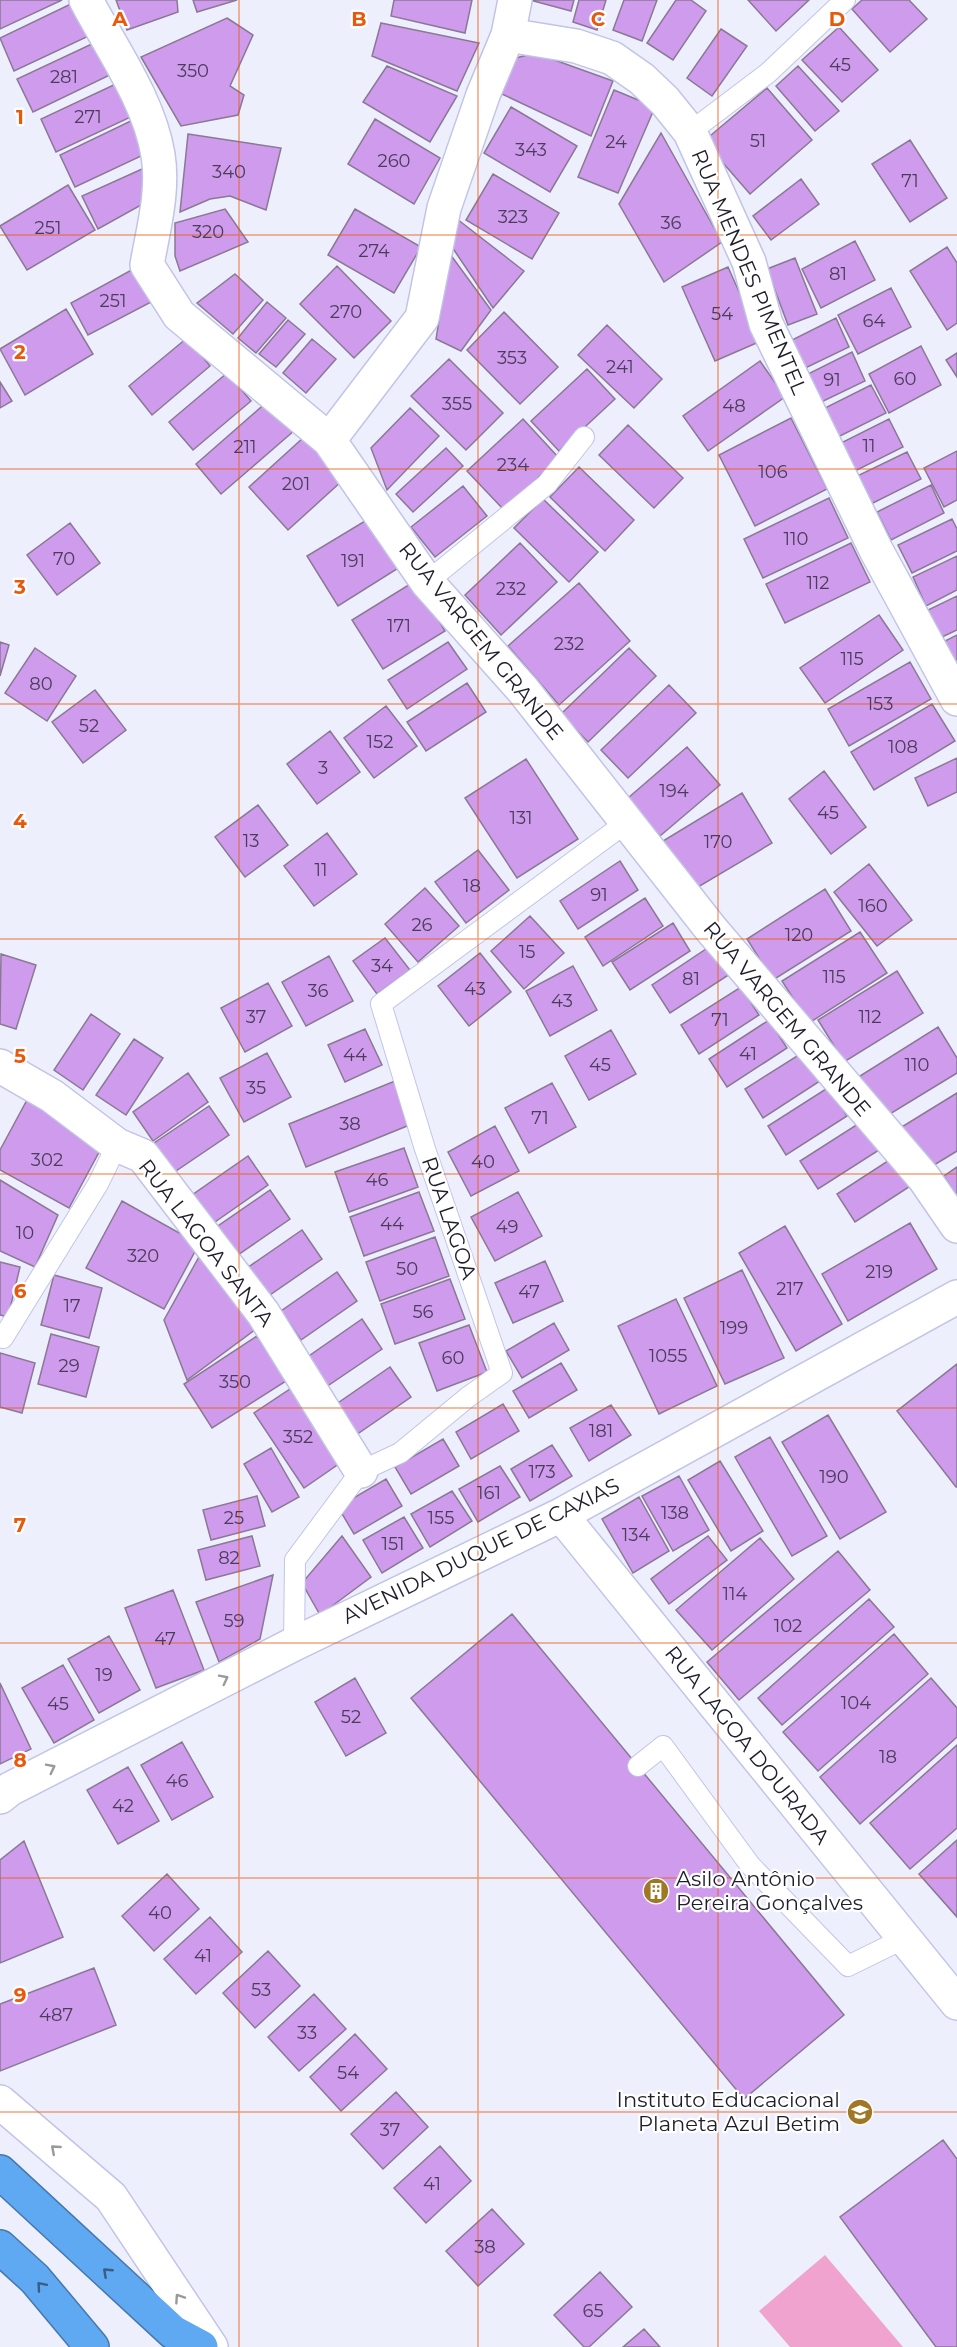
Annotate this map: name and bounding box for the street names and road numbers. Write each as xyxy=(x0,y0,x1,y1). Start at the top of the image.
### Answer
street label: RUA MENDES PIMENTEL xyxy=(686,145,813,399)
street label: RUA VARGEM GRANDE xyxy=(394,537,569,745)
street label: RUA VARGEM GRANDE xyxy=(698,916,876,1121)
street label: RUA LAGOA xyxy=(417,1153,482,1283)
street label: RUA LAGOA SANTA xyxy=(133,1154,280,1332)
street label: AVENIDA DUQUE DE CAXIAS xyxy=(338,1472,623,1629)
street label: RUA LAGOA DOURADA xyxy=(660,1641,836,1849)

